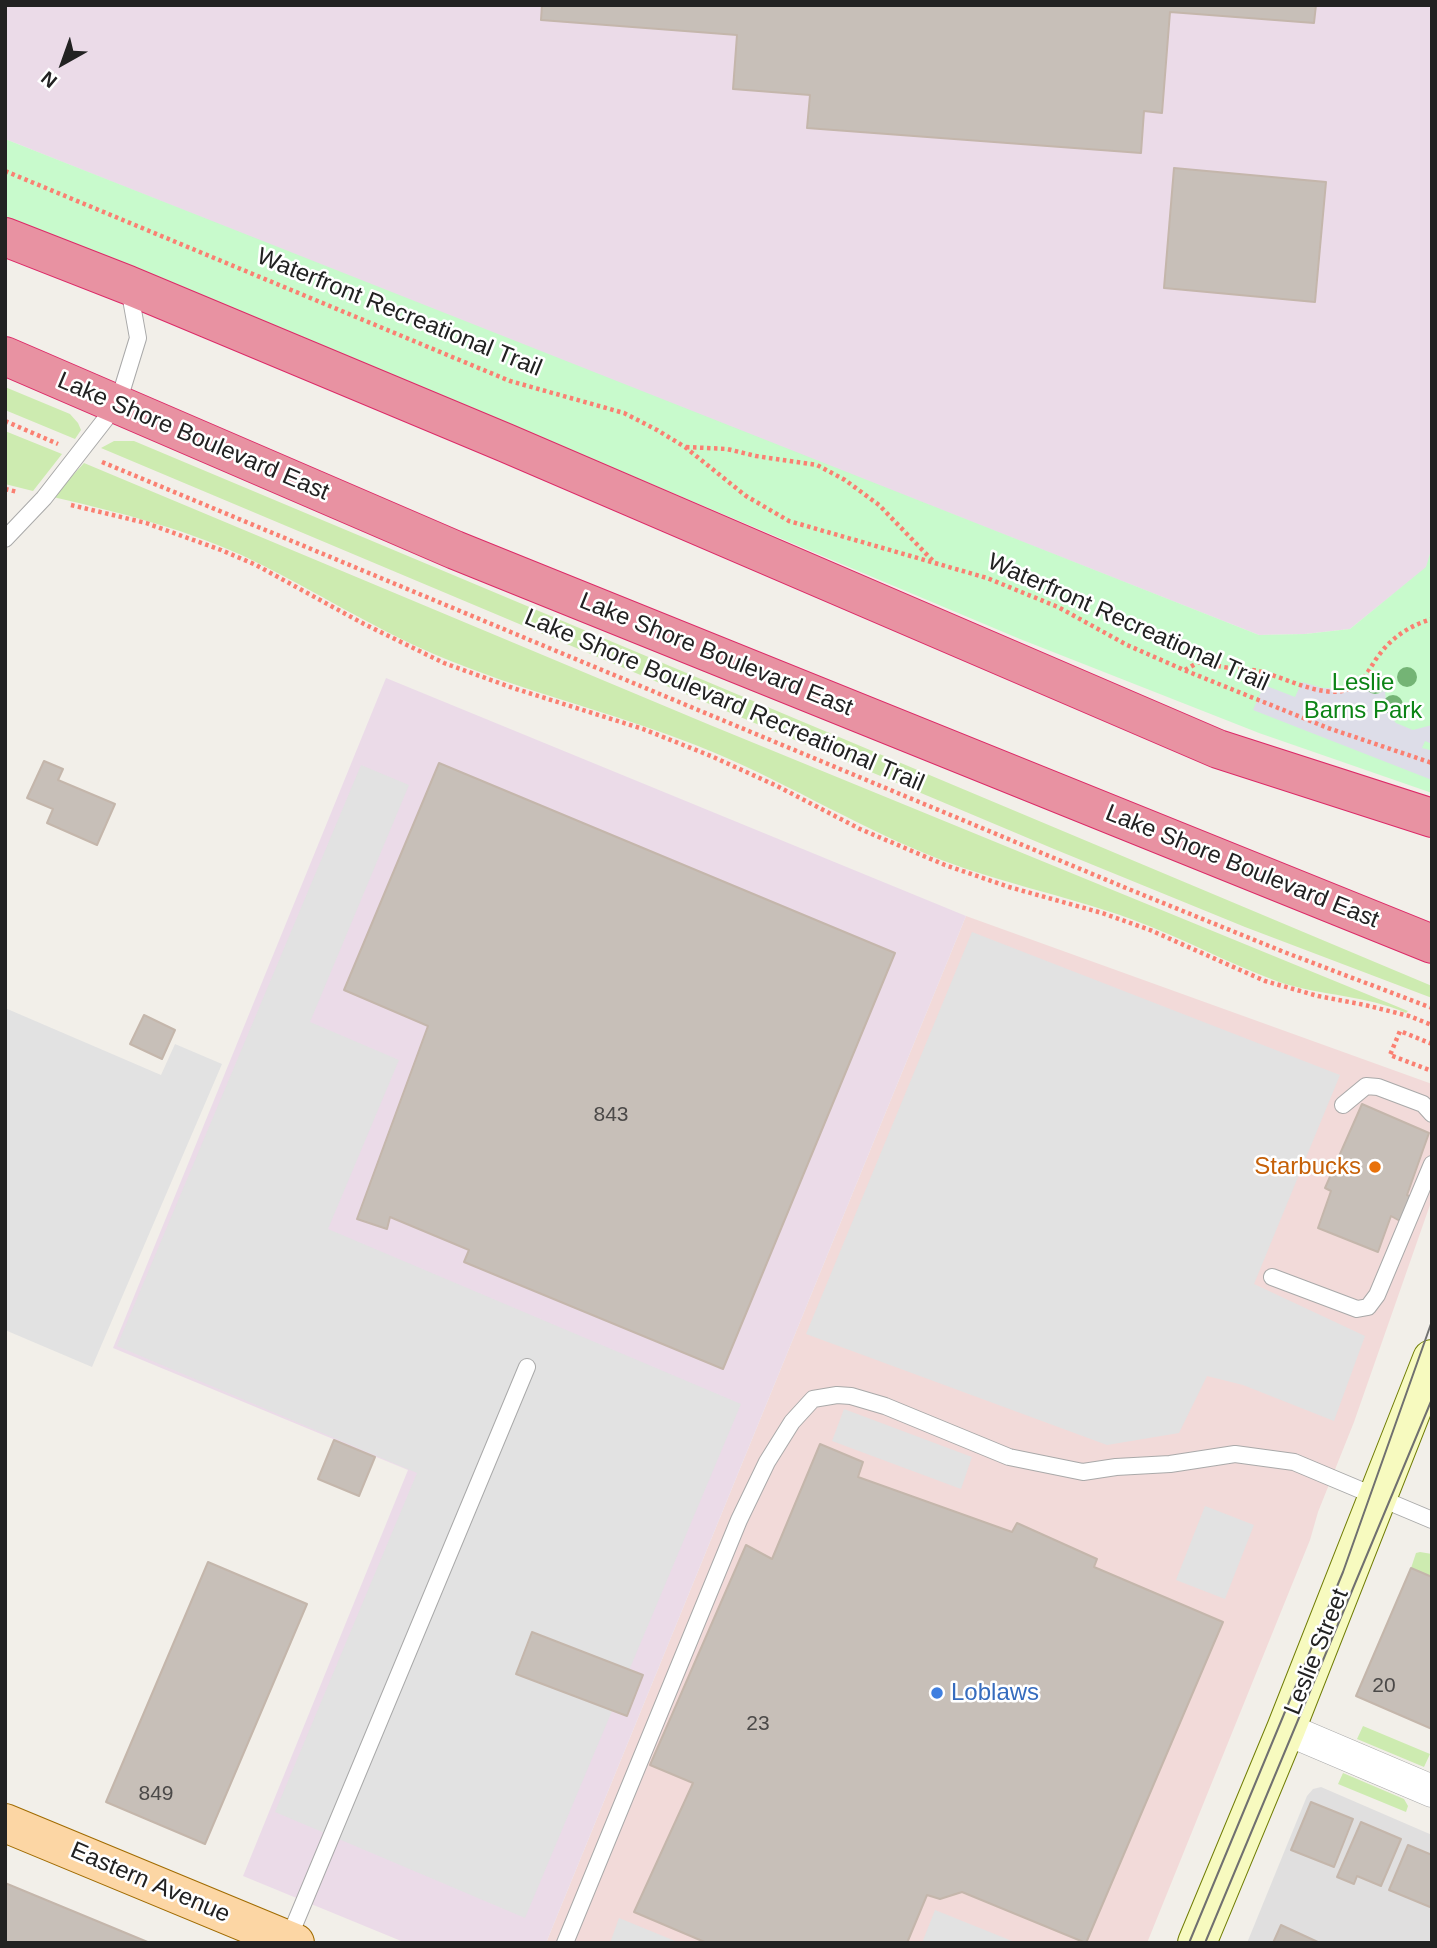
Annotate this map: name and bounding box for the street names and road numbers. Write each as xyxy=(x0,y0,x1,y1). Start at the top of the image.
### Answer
street label: Waterfront Recreational Trail xyxy=(252,243,546,383)
street label: Lake Shore Boulevard East xyxy=(53,367,333,507)
street label: Waterfront Recreational Trail xyxy=(983,548,1273,698)
street label: Lake Shore Boulevard East xyxy=(575,587,857,723)
street label: Lake Shore Boulevard Recreational Trail xyxy=(520,603,928,799)
street label: Lake Shore Boulevard East xyxy=(1101,799,1383,935)
street label: Leslie Street xyxy=(1279,1585,1355,1719)
street label: Eastern Avenue xyxy=(66,1836,234,1930)

